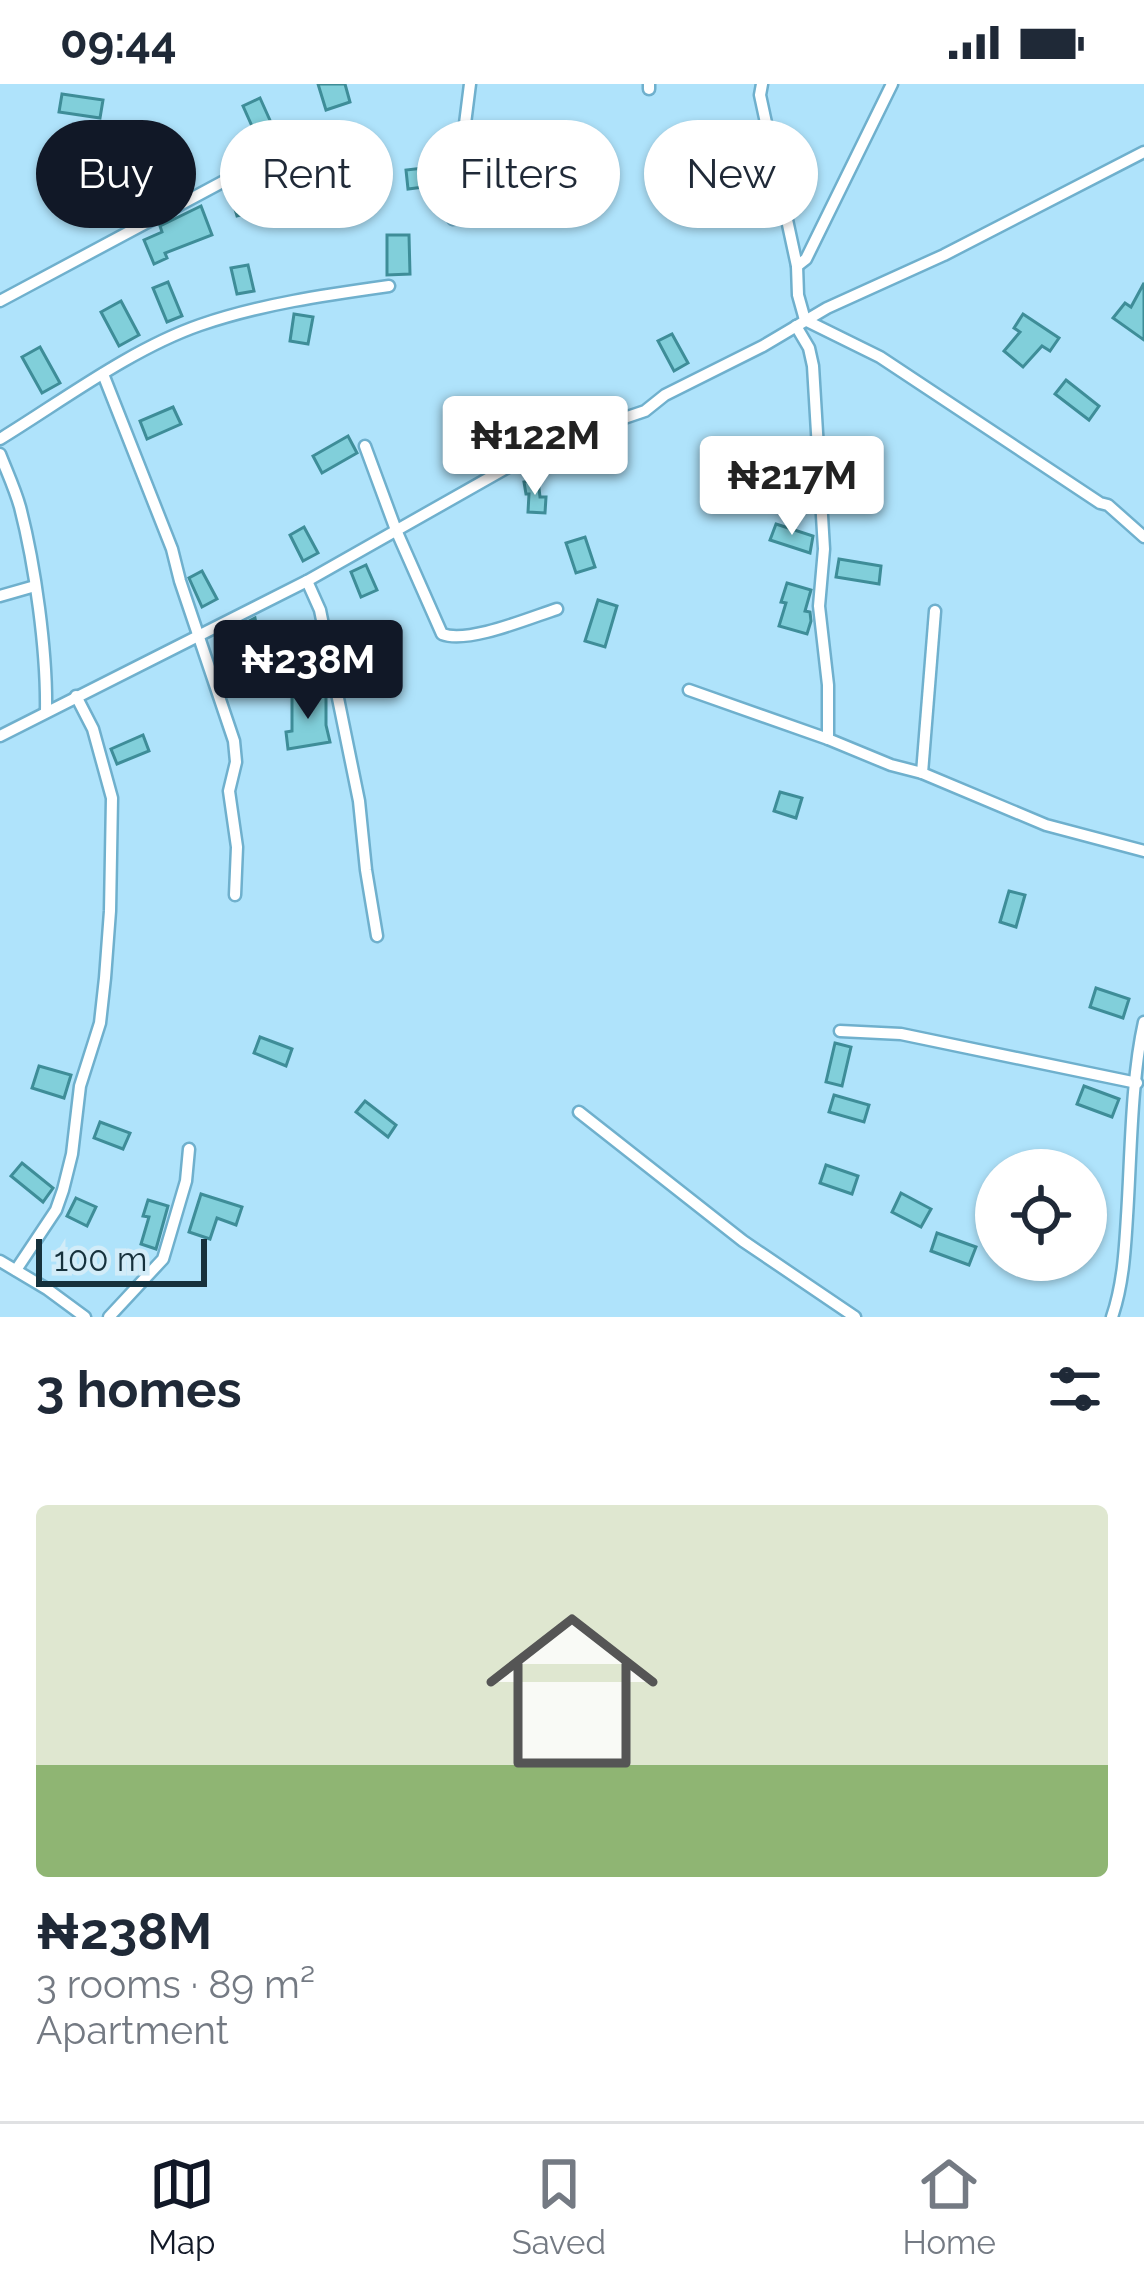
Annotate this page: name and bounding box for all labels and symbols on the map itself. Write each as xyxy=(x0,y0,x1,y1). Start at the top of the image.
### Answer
pin: ₦122M xyxy=(451,396,619,498)
pin: ₦217M xyxy=(708,436,876,538)
pin: ₦238M xyxy=(224,620,392,722)
scale bar xyxy=(36,1233,207,1286)

